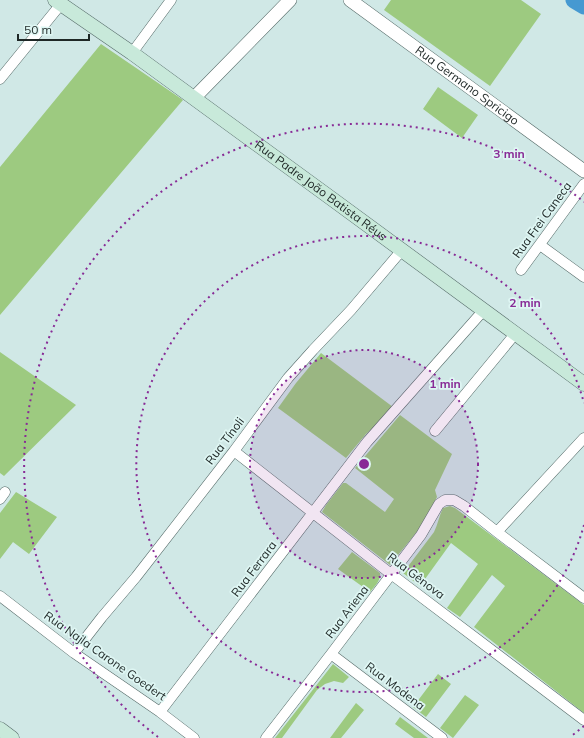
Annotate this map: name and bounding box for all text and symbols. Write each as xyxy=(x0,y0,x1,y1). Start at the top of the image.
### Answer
scale bar xyxy=(18,16,89,42)
text: 50 m xyxy=(24,22,52,37)
street label: Rua Germano Spricigo xyxy=(413,42,522,128)
street label: Rua Padre João Batista Réus xyxy=(252,137,390,244)
text: 3 min xyxy=(493,146,525,161)
street label: Rua Frei Caneca xyxy=(509,179,574,261)
text: 2 min xyxy=(509,295,541,310)
text: 1 min xyxy=(429,376,461,391)
street label: Rua Tínoli xyxy=(202,414,247,467)
centre of rings xyxy=(357,457,371,471)
street label: Rua Ferrara xyxy=(228,538,279,600)
street label: Rua Gênova xyxy=(385,549,448,602)
street label: Rua Ariena xyxy=(322,582,371,641)
street label: Rua Najla Carone Goedert xyxy=(41,608,169,703)
street label: Rua Modena xyxy=(363,658,428,713)

